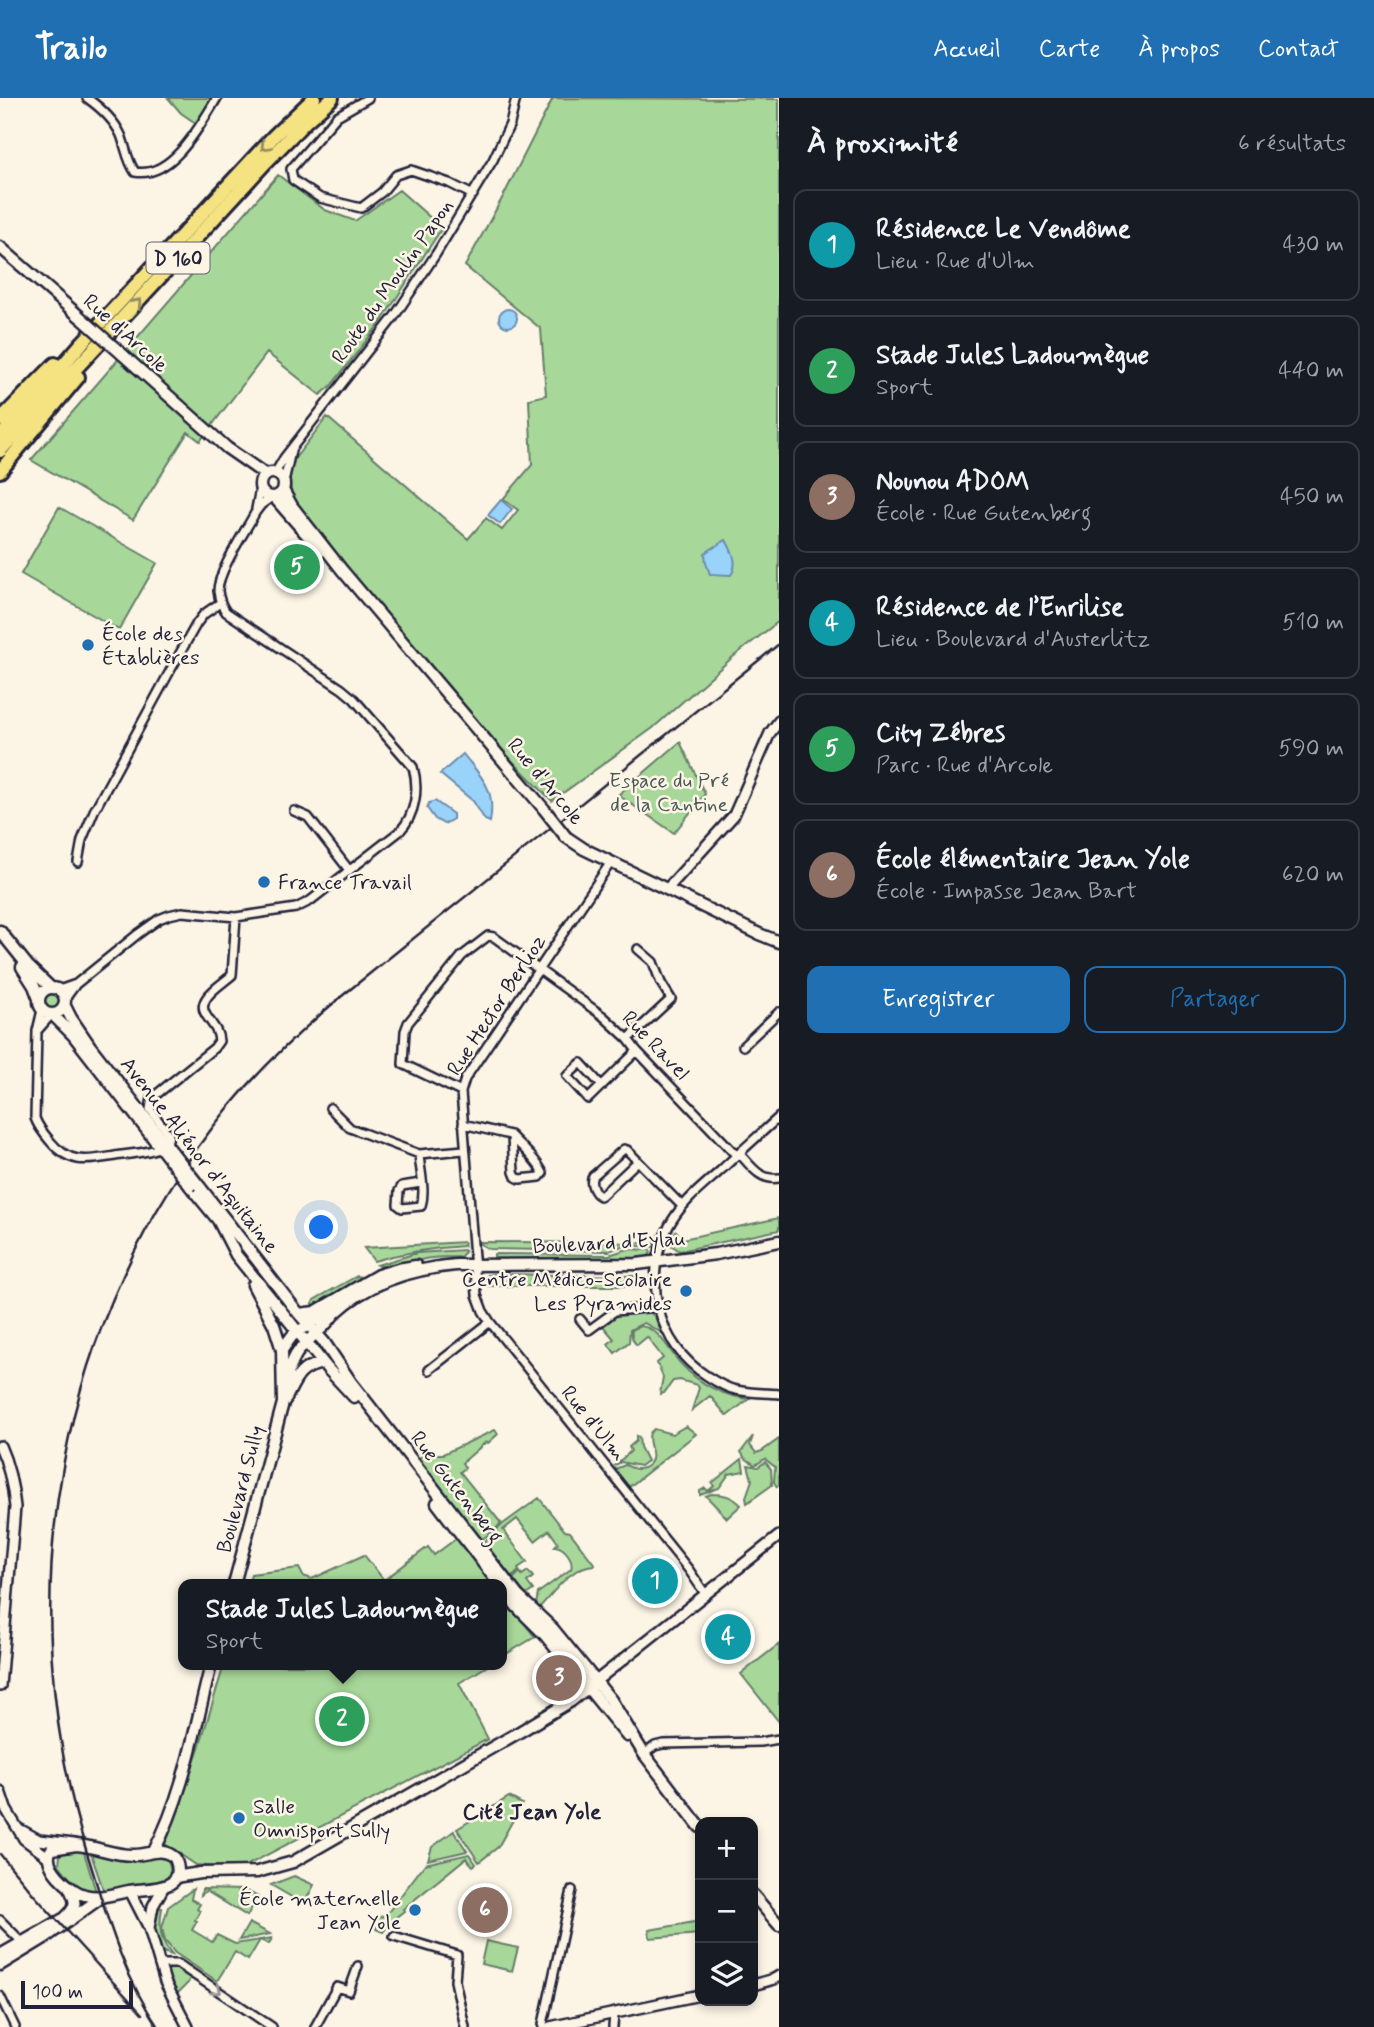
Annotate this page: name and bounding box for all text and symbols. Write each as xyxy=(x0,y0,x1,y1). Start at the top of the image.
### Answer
text: Trailo xyxy=(35,27,107,71)
text: Accueil xyxy=(933,34,1001,65)
text: Carte xyxy=(1039,34,1100,65)
text: À propos xyxy=(1138,34,1220,65)
text: Contact xyxy=(1258,34,1339,65)
text: À proximité xyxy=(807,124,958,163)
text: 6 résultats xyxy=(1238,129,1346,159)
one-way arrow xyxy=(261,138,274,151)
street label: Route du Moulin Papon xyxy=(325,194,460,370)
text: Résidence Le Vendôme xyxy=(876,213,1131,247)
text: 1 xyxy=(827,230,837,260)
text: 430 m xyxy=(1283,230,1344,260)
road number: D 160 xyxy=(146,242,210,274)
text: Lieu · Rue d'Ulm xyxy=(876,247,1035,277)
street label: Rue d'Arcole xyxy=(77,288,174,380)
one-way arrow xyxy=(129,298,141,311)
text: Stade Jules Ladoumègue xyxy=(876,339,1149,373)
text: 2 xyxy=(826,356,838,386)
text: 440 m xyxy=(1278,356,1344,386)
text: Sport xyxy=(876,373,933,403)
text: Nounou ADOM xyxy=(876,465,1030,499)
text: 3 xyxy=(827,482,837,512)
text: 450 m xyxy=(1280,482,1344,512)
text: École · Rue Gutenberg xyxy=(876,499,1092,529)
pin: 5 xyxy=(274,541,320,593)
text: Résidence de l’Enrilise xyxy=(876,591,1124,625)
text: 4 xyxy=(825,608,839,638)
text: 510 m xyxy=(1282,608,1344,638)
place label: École des Établières xyxy=(102,620,199,672)
text: Lieu · Boulevard d'Austerlitz xyxy=(876,625,1150,655)
marker: École des Établières xyxy=(80,637,96,653)
text: City Zébres xyxy=(876,717,1005,751)
street label: Rue d'Arcole xyxy=(500,732,590,831)
text: 5 xyxy=(825,734,839,764)
text: 590 m xyxy=(1278,734,1344,764)
text: Parc · Rue d'Arcole xyxy=(876,751,1053,781)
park label: Espace du Pré de la Cantine xyxy=(609,767,729,819)
text: École élémentaire Jean Yole xyxy=(876,843,1190,877)
text: 6 xyxy=(826,860,838,890)
text: 620 m xyxy=(1282,860,1344,890)
place label: France Travail xyxy=(278,869,412,897)
marker: France Travail xyxy=(256,874,272,890)
text: École · Impasse Jean Bart xyxy=(876,877,1137,907)
street label: Rue Hector Berlioz xyxy=(441,930,553,1081)
button: Enregistrer xyxy=(807,966,1070,1033)
button: Partager xyxy=(1084,966,1346,1033)
street label: Rue Ravel xyxy=(615,1005,695,1087)
street label: Avenue Aliénor d'Aquitaine xyxy=(114,1051,285,1260)
your location xyxy=(304,1210,338,1244)
street label: Boulevard d'Eylau xyxy=(532,1225,687,1261)
place label: Centre Médico-Scolaire Les Pyramides xyxy=(462,1266,672,1318)
marker: Centre Médico-Scolaire Les Pyramides xyxy=(678,1283,694,1299)
street label: Rue d'Ulm xyxy=(554,1380,632,1467)
street label: Boulevard Sully xyxy=(211,1422,271,1556)
street label: Rue Gutenberg xyxy=(402,1425,509,1551)
pin: 1 xyxy=(632,1555,678,1607)
popup xyxy=(178,1579,507,1670)
text: Stade Jules Ladoumègue xyxy=(206,1593,479,1627)
pin: 4 xyxy=(705,1611,751,1663)
text: Sport xyxy=(206,1627,263,1657)
pin: 3 xyxy=(536,1652,582,1704)
pin: 2 xyxy=(319,1693,365,1745)
place label: Salle Omnisport Sully xyxy=(253,1793,390,1845)
district label: Cité Jean Yole xyxy=(463,1798,602,1828)
marker: Salle Omnisport Sully xyxy=(231,1810,247,1826)
map controls xyxy=(695,1817,758,2006)
button: + xyxy=(695,1817,758,1880)
button: − xyxy=(695,1880,758,1943)
pin: 6 xyxy=(462,1884,508,1936)
place label: École maternelle Jean Yole xyxy=(239,1885,401,1937)
marker: École maternelle Jean Yole xyxy=(407,1902,423,1918)
button: layers xyxy=(695,1943,758,2006)
scale bar xyxy=(21,1978,133,2010)
text: 100 m xyxy=(32,1980,83,2005)
one-way arrow xyxy=(209,1982,222,1994)

